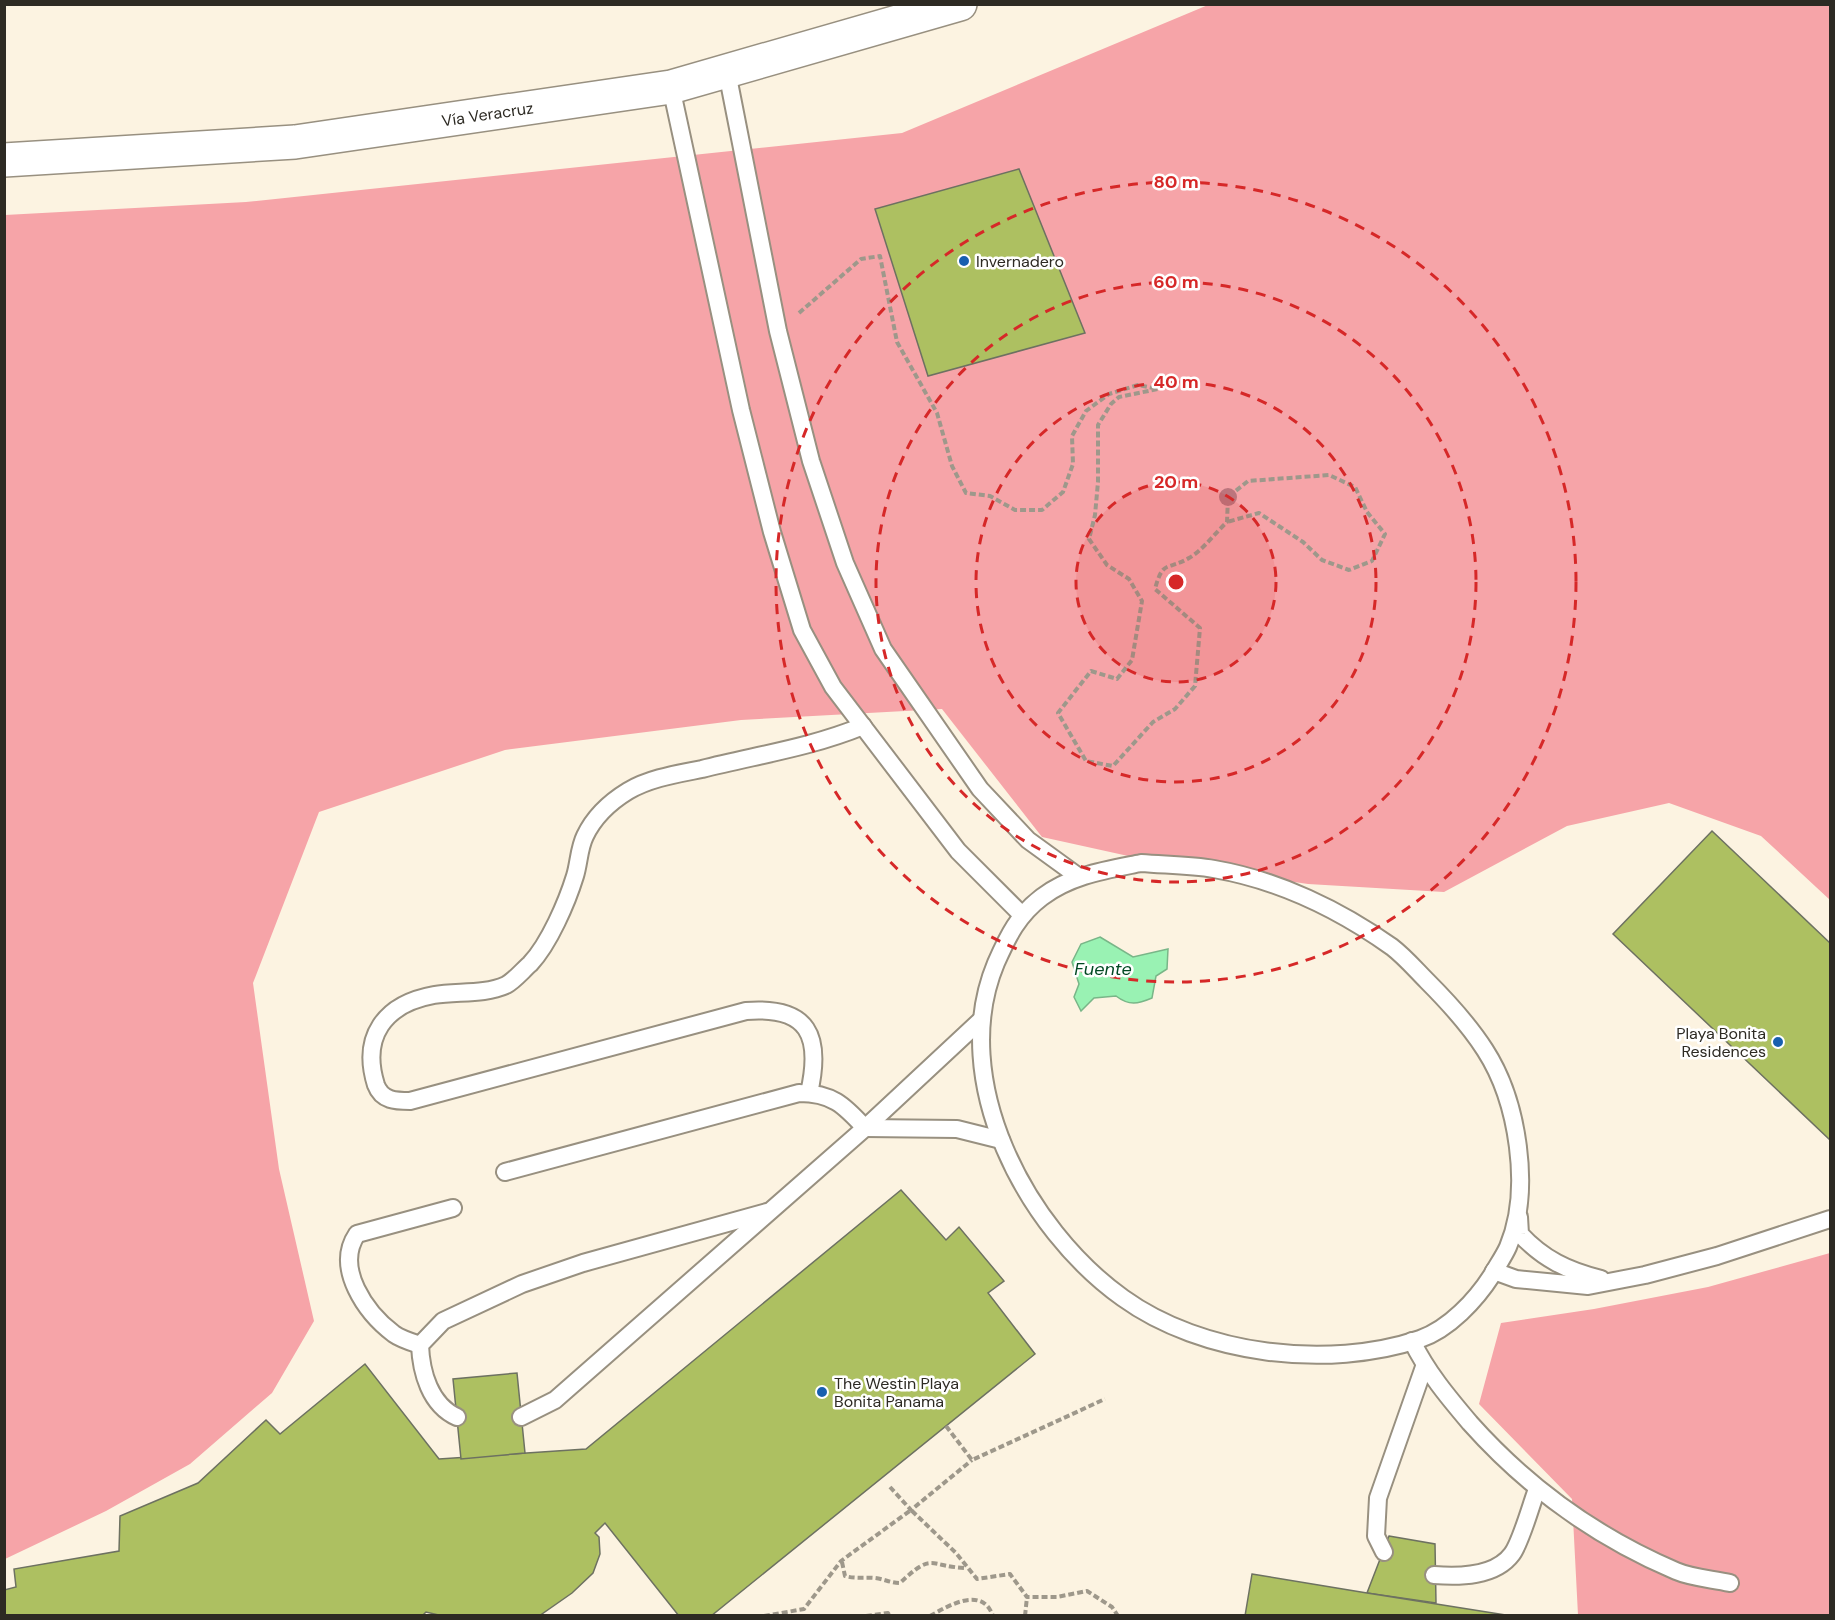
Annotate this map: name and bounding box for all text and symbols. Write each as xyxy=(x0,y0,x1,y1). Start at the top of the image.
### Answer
street label: Vía Veracruz xyxy=(440,97,535,131)
text: 80 m xyxy=(1153,170,1199,194)
place label: Invernadero xyxy=(976,251,1064,272)
marker: Invernadero xyxy=(957,254,971,268)
text: 60 m xyxy=(1153,270,1199,294)
text: 40 m xyxy=(1153,370,1199,394)
text: 20 m xyxy=(1154,470,1198,494)
centre of rings xyxy=(1166,572,1186,592)
water label: Fuente xyxy=(1074,957,1132,981)
place label: Playa Bonita Residences xyxy=(1676,1023,1766,1062)
marker: Playa Bonita Residences xyxy=(1771,1035,1785,1049)
place label: The Westin Playa Bonita Panama xyxy=(834,1373,959,1412)
marker: The Westin Playa Bonita Panama xyxy=(815,1385,829,1399)

